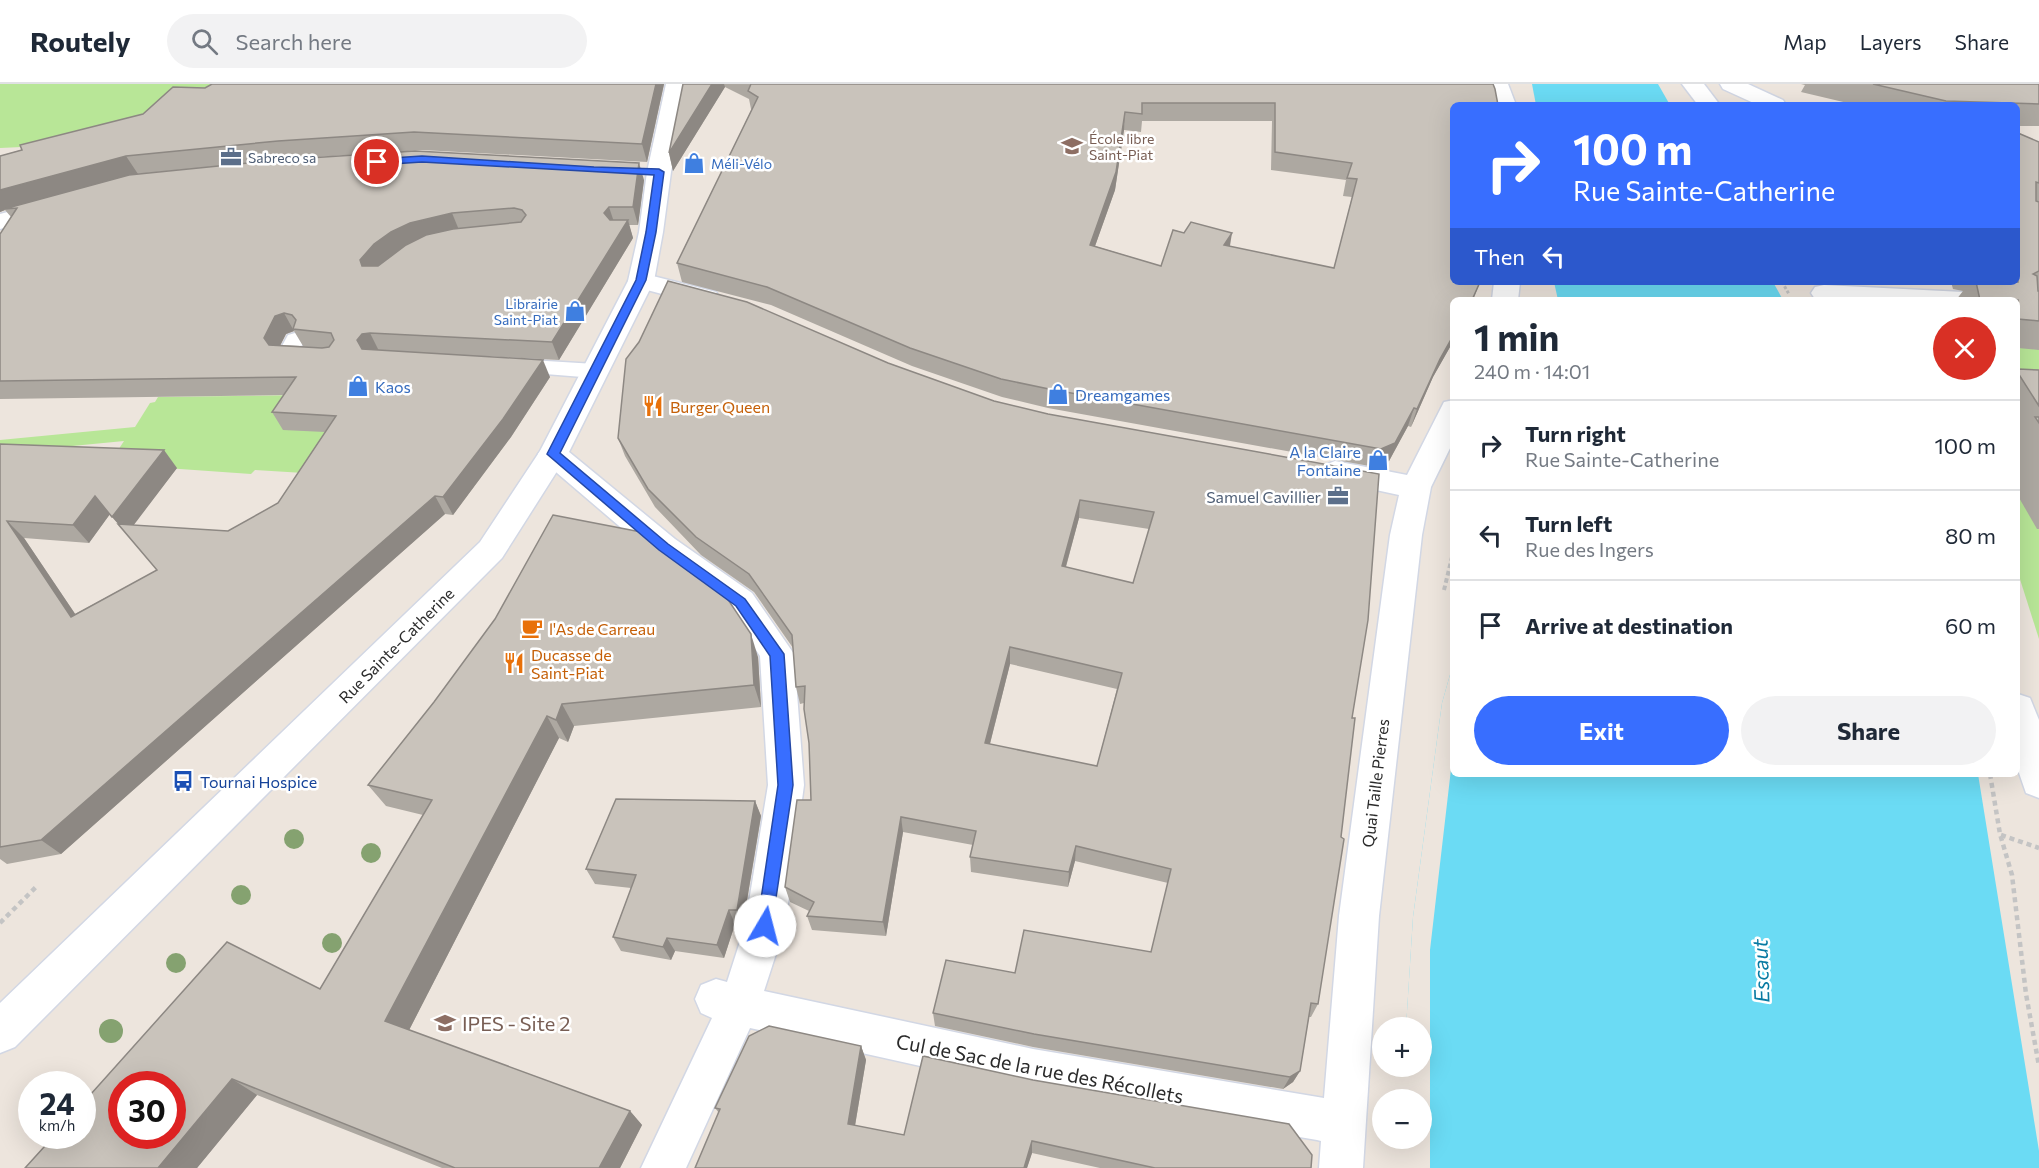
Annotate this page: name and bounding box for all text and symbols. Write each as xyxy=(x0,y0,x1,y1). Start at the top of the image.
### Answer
search box xyxy=(167,14,587,68)
text: Routely xyxy=(30,24,131,58)
icon: search xyxy=(188,25,221,58)
text: Search here xyxy=(236,28,352,55)
text: Map xyxy=(1783,29,1827,54)
text: Layers xyxy=(1860,29,1922,54)
text: Share xyxy=(1955,29,2009,54)
text: 100 m xyxy=(1573,122,1693,174)
icon: right xyxy=(1474,126,1552,204)
place label: École libre Saint-Piat xyxy=(1089,130,1154,163)
school or university icon: École libre Saint-Piat xyxy=(1060,134,1084,158)
pin xyxy=(351,136,402,187)
office icon: Sabreco sa xyxy=(219,145,243,169)
icon: arrive xyxy=(360,145,393,178)
place label: Sabreco sa xyxy=(248,149,316,166)
shop icon: Méli-Vélo xyxy=(682,151,706,175)
place label: Méli-Vélo xyxy=(711,155,772,172)
text: Rue Sainte-Catherine xyxy=(1573,174,1835,207)
icon: left xyxy=(1537,240,1570,273)
text: Then xyxy=(1474,243,1525,270)
place label: Librairie Saint-Piat xyxy=(494,295,558,328)
shop icon: Librairie Saint-Piat xyxy=(563,299,587,323)
text: 1 min xyxy=(1474,314,1559,358)
button: close xyxy=(1933,317,1996,380)
text: 240 m · 14:01 xyxy=(1474,359,1590,383)
shop icon: Kaos xyxy=(346,374,370,398)
place label: Kaos xyxy=(375,377,411,396)
shop icon: Dreamgames xyxy=(1046,382,1070,406)
place label: Dreamgames xyxy=(1075,385,1170,404)
restaurant icon: Burger Queen xyxy=(641,394,665,418)
place label: Burger Queen xyxy=(670,397,770,416)
text: Turn right xyxy=(1525,420,1626,447)
icon: right xyxy=(1474,429,1507,462)
text: 100 m xyxy=(1934,432,1996,459)
place label: A la Claire Fontaine xyxy=(1289,442,1361,479)
text: Rue Sainte-Catherine xyxy=(1525,447,1719,471)
shop icon: A la Claire Fontaine xyxy=(1366,448,1390,472)
office icon: Samuel Cavillier xyxy=(1326,484,1350,508)
place label: Samuel Cavillier xyxy=(1206,487,1322,506)
text: Turn left xyxy=(1525,510,1612,537)
icon: left xyxy=(1474,519,1507,552)
text: 80 m xyxy=(1945,522,1996,549)
text: Rue des Ingers xyxy=(1525,537,1654,561)
street label: Rue Sainte-Catherine xyxy=(334,583,458,707)
icon: arrive xyxy=(1474,609,1507,642)
text: Arrive at destination xyxy=(1525,612,1733,639)
text: 60 m xyxy=(1945,612,1996,639)
cafe icon: l'As de Carreau xyxy=(520,616,544,640)
place label: l'As de Carreau xyxy=(549,619,655,638)
place label: Ducasse de Saint-Piat xyxy=(531,645,612,682)
restaurant icon: Ducasse de Saint-Piat xyxy=(502,651,526,675)
button: Exit xyxy=(1474,696,1729,765)
button: Share xyxy=(1741,696,1996,765)
street label: Quai Taille Pierres xyxy=(1358,718,1392,848)
bus stop icon: Tournai Hospice xyxy=(171,769,195,793)
place label: Tournai Hospice xyxy=(200,772,317,791)
position arrow xyxy=(733,894,797,958)
water label: Escaut xyxy=(1746,938,1774,1003)
school or university icon: IPES - Site 2 xyxy=(433,1011,457,1035)
place label: IPES - Site 2 xyxy=(462,1011,570,1035)
map controls xyxy=(1372,1017,1432,1149)
button: + xyxy=(1372,1017,1432,1077)
street label: Cul de Sac de la rue des Récollets xyxy=(894,1028,1186,1108)
speed limit sign: 30 xyxy=(108,1071,186,1149)
text: 24 xyxy=(39,1084,75,1121)
button: − xyxy=(1372,1089,1432,1149)
text: km/h xyxy=(39,1116,75,1134)

